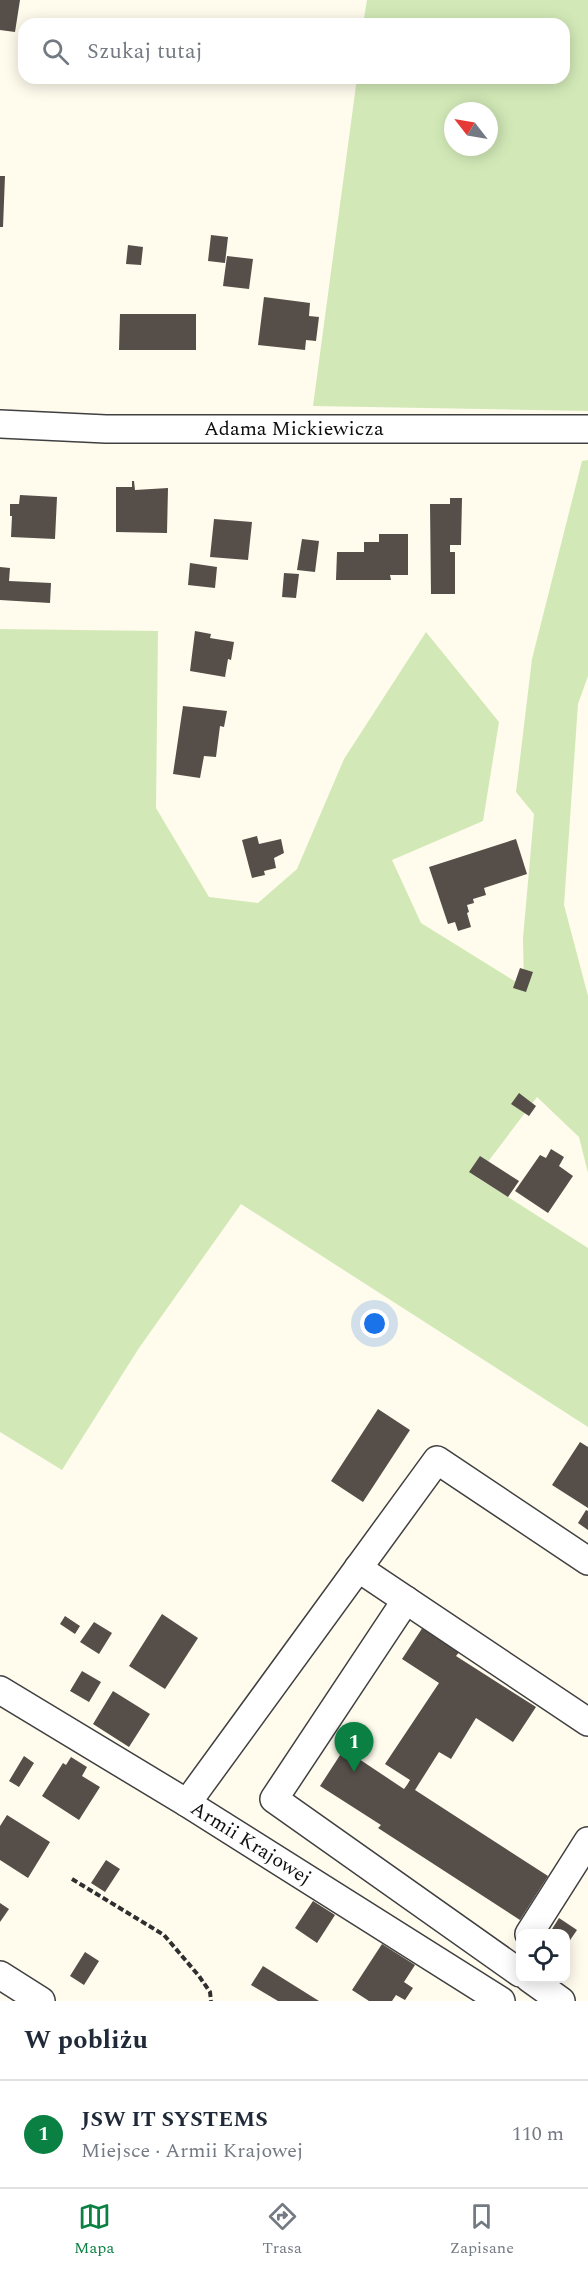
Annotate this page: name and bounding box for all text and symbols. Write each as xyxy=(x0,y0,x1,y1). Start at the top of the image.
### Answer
search box xyxy=(18,18,570,84)
icon: search xyxy=(39,35,72,68)
text: Szukaj tutaj xyxy=(87,35,203,68)
north arrow xyxy=(444,102,498,156)
street label: Adama Mickiewicza xyxy=(204,414,384,444)
your location xyxy=(360,1309,389,1338)
pin: 1 xyxy=(334,1722,374,1772)
street label: Armii Krajowej xyxy=(184,1794,317,1893)
map controls xyxy=(516,1929,570,1983)
button: locate xyxy=(516,1929,570,1983)
text: W pobliżu xyxy=(24,2020,148,2060)
text: JSW IT SYSTEMS xyxy=(81,2103,268,2136)
text: 1 xyxy=(38,2119,49,2149)
text: 110 m xyxy=(512,2119,564,2149)
text: Miejsce · Armii Krajowej xyxy=(81,2136,303,2166)
tab: Mapa xyxy=(74,2200,114,2260)
tab: Trasa xyxy=(262,2200,302,2260)
tab: Zapisane xyxy=(450,2200,514,2260)

